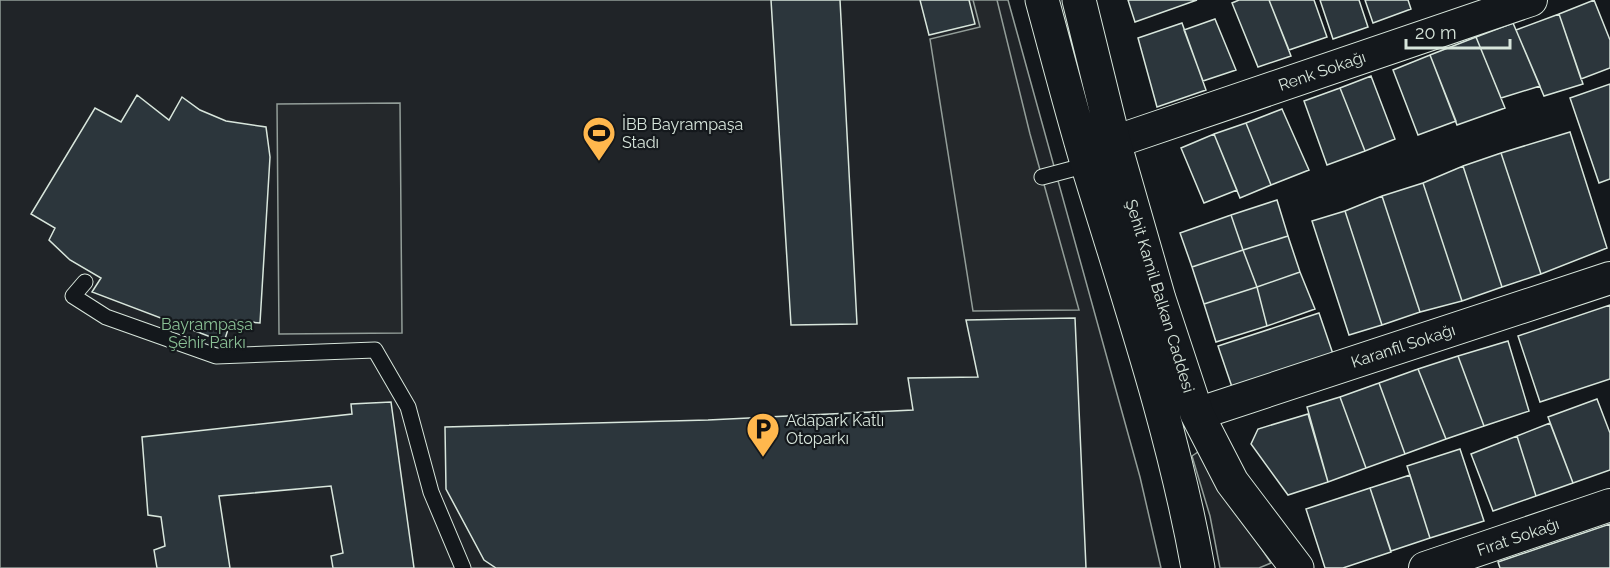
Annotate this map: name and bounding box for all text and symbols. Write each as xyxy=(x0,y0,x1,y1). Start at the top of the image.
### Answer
scale bar xyxy=(1406,12,1510,50)
text: 20 m xyxy=(1415,22,1457,43)
street label: Renk Sokağı xyxy=(1276,47,1368,95)
place label: İBB Bayrampaşa Stadı xyxy=(622,114,743,152)
sports icon: İBB Bayrampaşa Stadı xyxy=(581,115,617,162)
street label: Şehit Kamil Balkan Caddesi xyxy=(1122,197,1198,395)
park label: Bayrampaşa Şehir Parkı xyxy=(161,315,253,352)
street label: Karanfil Sokağı xyxy=(1349,320,1457,372)
parking icon: Adapark Katlı Otoparkı xyxy=(745,411,781,458)
place label: Adapark Katlı Otoparkı xyxy=(786,411,884,448)
street label: Fırat Sokağı xyxy=(1474,514,1562,560)

